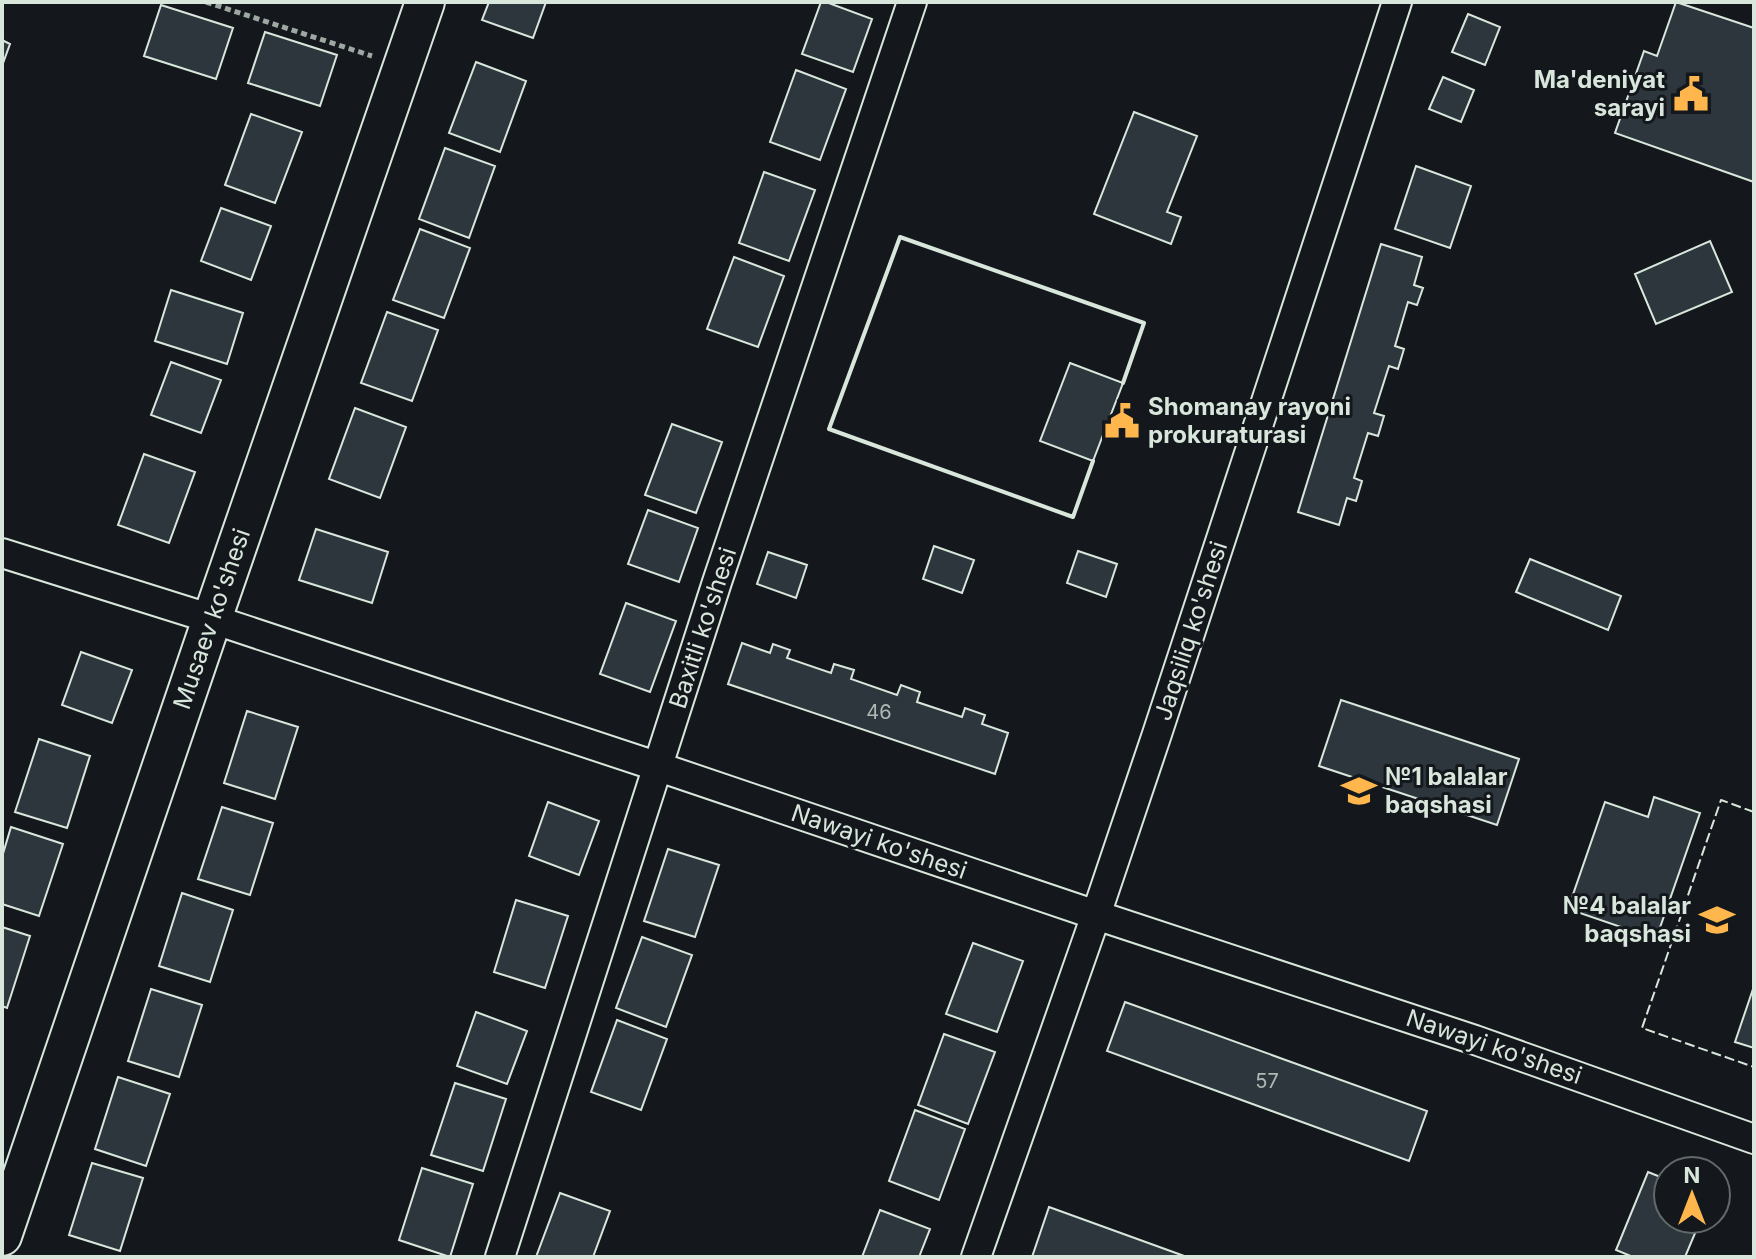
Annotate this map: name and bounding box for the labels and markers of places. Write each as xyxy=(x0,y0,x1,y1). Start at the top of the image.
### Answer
place label: Ma'deniyat sarayi xyxy=(1534,65,1665,122)
public building icon: Ma'deniyat sarayi xyxy=(1672,75,1710,113)
place label: Shomanay rayoni prokuraturasi xyxy=(1148,392,1351,449)
public building icon: Shomanay rayoni prokuraturasi xyxy=(1103,402,1141,440)
place label: №1 balalar baqshasi xyxy=(1385,762,1508,819)
school or university icon: №1 balalar baqshasi xyxy=(1340,772,1378,810)
place label: №4 balalar baqshasi xyxy=(1563,891,1691,948)
school or university icon: №4 balalar baqshasi xyxy=(1698,901,1736,939)

